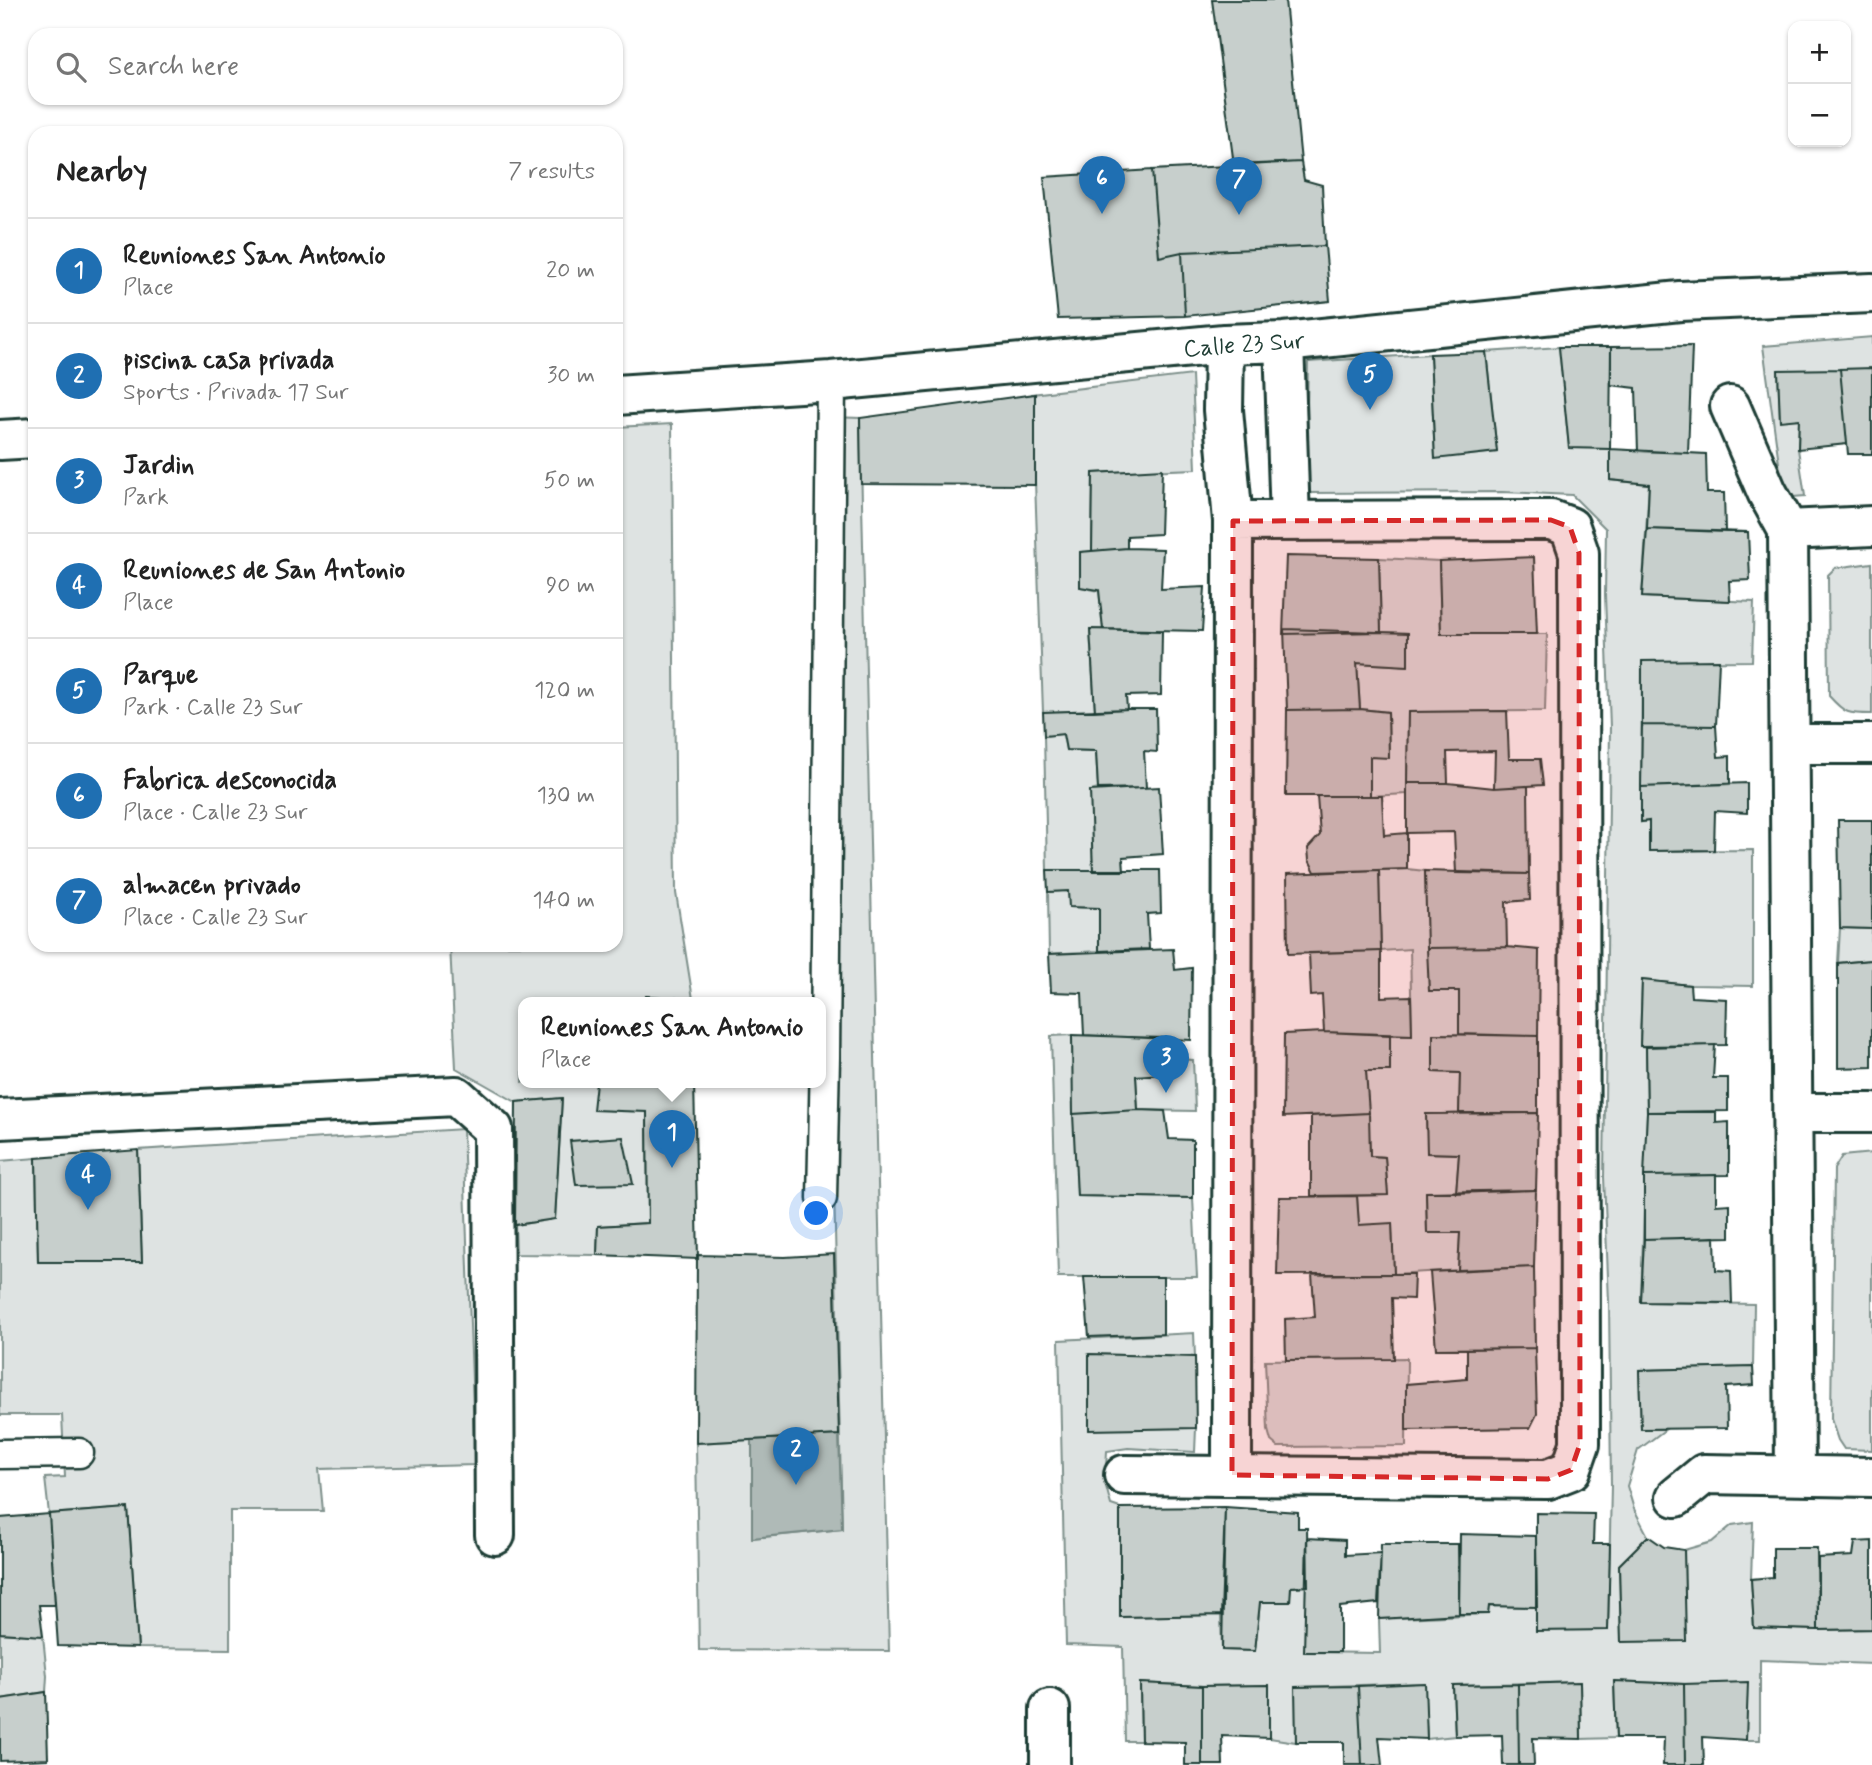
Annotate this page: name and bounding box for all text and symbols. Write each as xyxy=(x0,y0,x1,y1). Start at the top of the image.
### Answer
map controls xyxy=(1788,21,1851,147)
button: + xyxy=(1788,21,1851,84)
search box xyxy=(28,28,623,105)
icon: search xyxy=(52,48,90,86)
text: Search here xyxy=(108,50,239,84)
button: − xyxy=(1788,84,1851,147)
text: Nearby xyxy=(56,152,147,191)
pin: 6 xyxy=(1079,156,1125,214)
text: 7 results xyxy=(508,157,595,187)
pin: 7 xyxy=(1216,157,1262,215)
text: Reuniones San Antonio xyxy=(123,239,386,273)
text: 1 xyxy=(74,256,84,286)
text: 20 m xyxy=(546,256,595,286)
text: Place xyxy=(123,273,174,303)
street label: Calle 23 Sur xyxy=(1183,326,1306,365)
text: piscina casa privada xyxy=(123,344,334,378)
pin: 5 xyxy=(1347,352,1393,410)
text: 2 xyxy=(73,361,85,391)
text: 30 m xyxy=(547,361,595,391)
text: Sports · Privada 17 Sur xyxy=(123,378,349,408)
text: Jardin xyxy=(123,449,194,483)
text: 3 xyxy=(74,466,84,496)
text: 50 m xyxy=(544,466,595,496)
text: Park xyxy=(123,483,169,513)
text: Reuniones de San Antonio xyxy=(123,554,405,588)
text: 4 xyxy=(72,571,86,601)
text: 90 m xyxy=(546,571,595,601)
text: Place xyxy=(123,588,174,618)
text: Parque xyxy=(123,659,198,693)
text: 5 xyxy=(72,676,86,706)
text: 120 m xyxy=(534,676,595,706)
text: Park · Calle 23 Sur xyxy=(123,693,303,723)
text: Fabrica desconocida xyxy=(123,764,337,798)
text: 6 xyxy=(73,781,85,811)
text: 130 m xyxy=(537,781,595,811)
text: Place · Calle 23 Sur xyxy=(123,798,308,828)
text: almacen privado xyxy=(123,869,301,903)
text: 7 xyxy=(72,886,86,916)
text: 140 m xyxy=(532,886,595,916)
text: Place · Calle 23 Sur xyxy=(123,903,308,933)
popup xyxy=(518,997,826,1088)
text: Reuniones San Antonio xyxy=(541,1011,803,1045)
pin: 3 xyxy=(1143,1035,1189,1093)
text: Place xyxy=(541,1045,591,1075)
pin: 1 xyxy=(649,1110,695,1168)
pin: 4 xyxy=(65,1152,111,1210)
your location xyxy=(799,1196,833,1230)
pin: 2 xyxy=(773,1427,819,1485)

